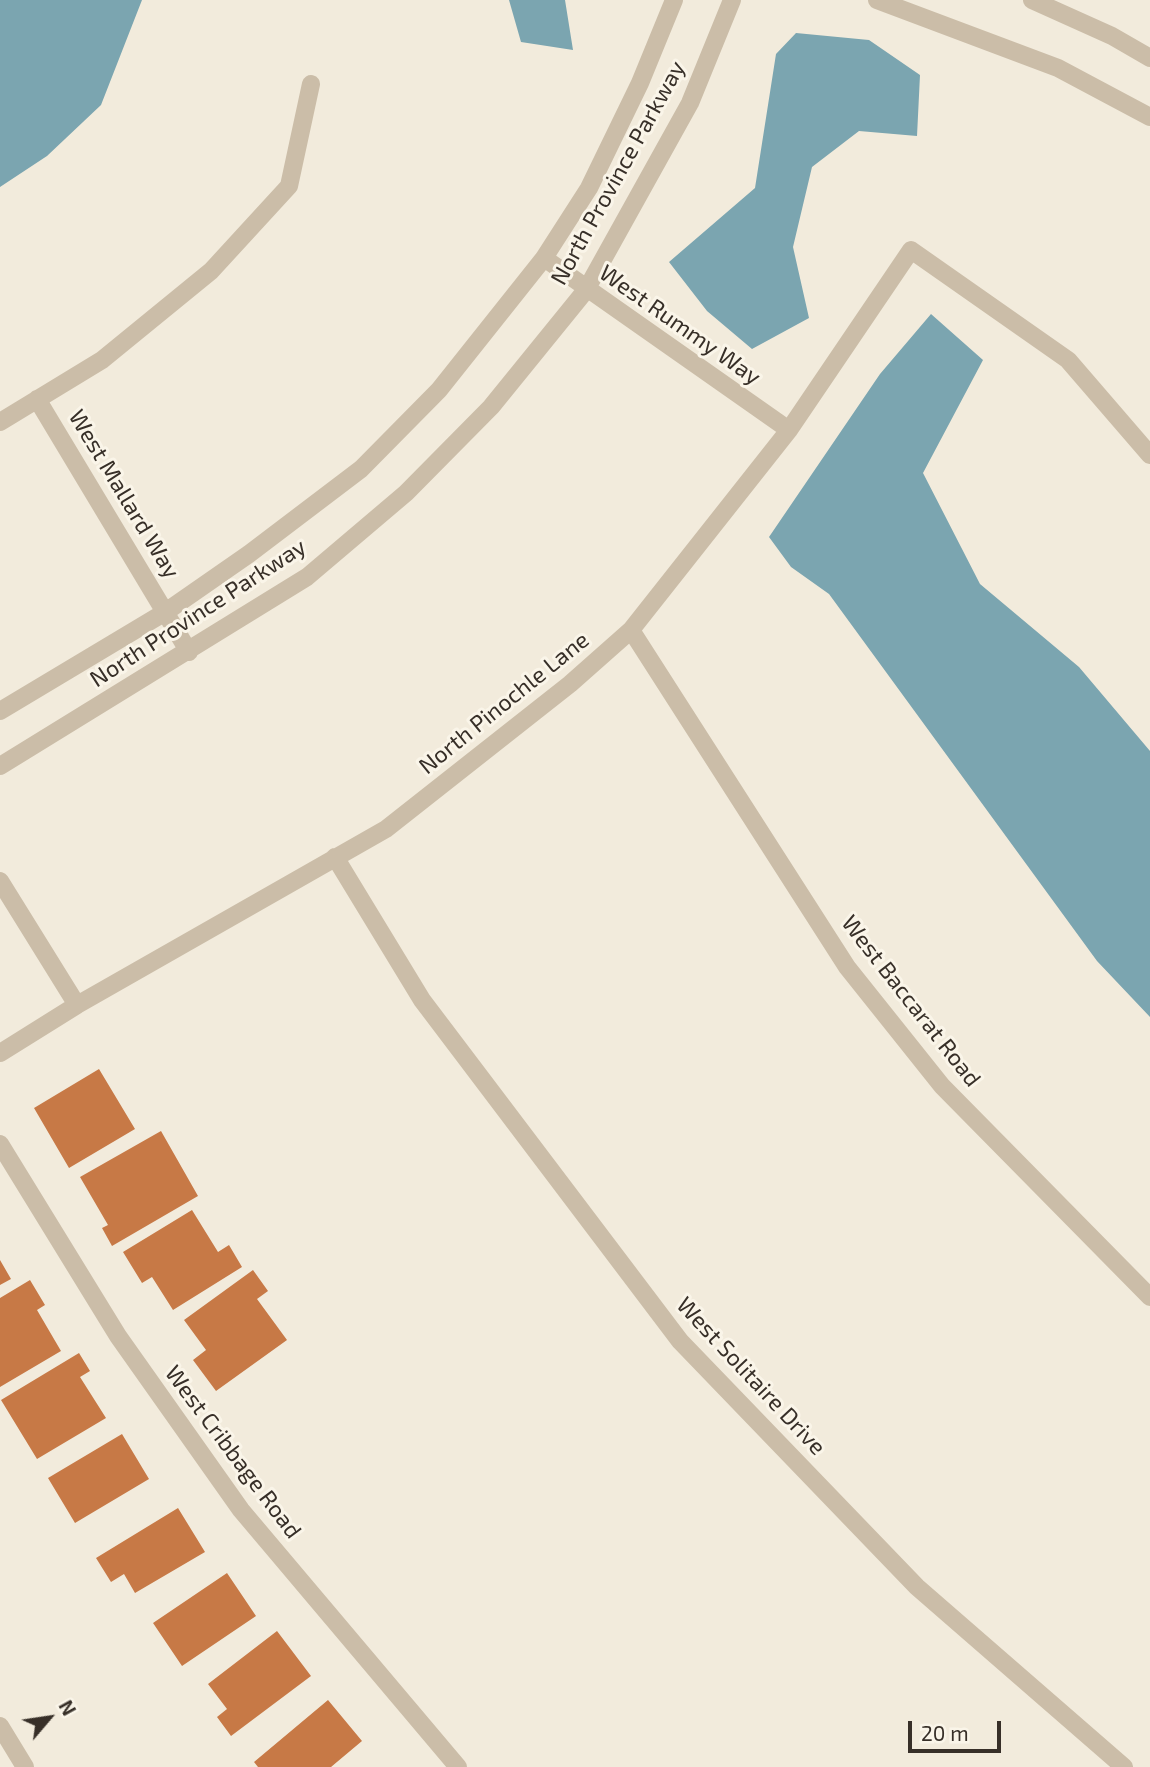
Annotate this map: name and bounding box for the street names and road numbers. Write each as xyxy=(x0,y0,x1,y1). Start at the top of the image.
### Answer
street label: North Province Parkway xyxy=(545,56,691,290)
street label: West Rummy Way xyxy=(594,259,766,391)
street label: West Mallard Way xyxy=(63,405,185,583)
street label: North Province Parkway xyxy=(85,533,311,693)
street label: North Pinochle Lane xyxy=(414,626,594,780)
street label: West Baccarat Road xyxy=(836,910,986,1092)
street label: West Solitaire Drive xyxy=(671,1291,831,1461)
street label: West Cribbage Road xyxy=(159,1360,307,1544)

